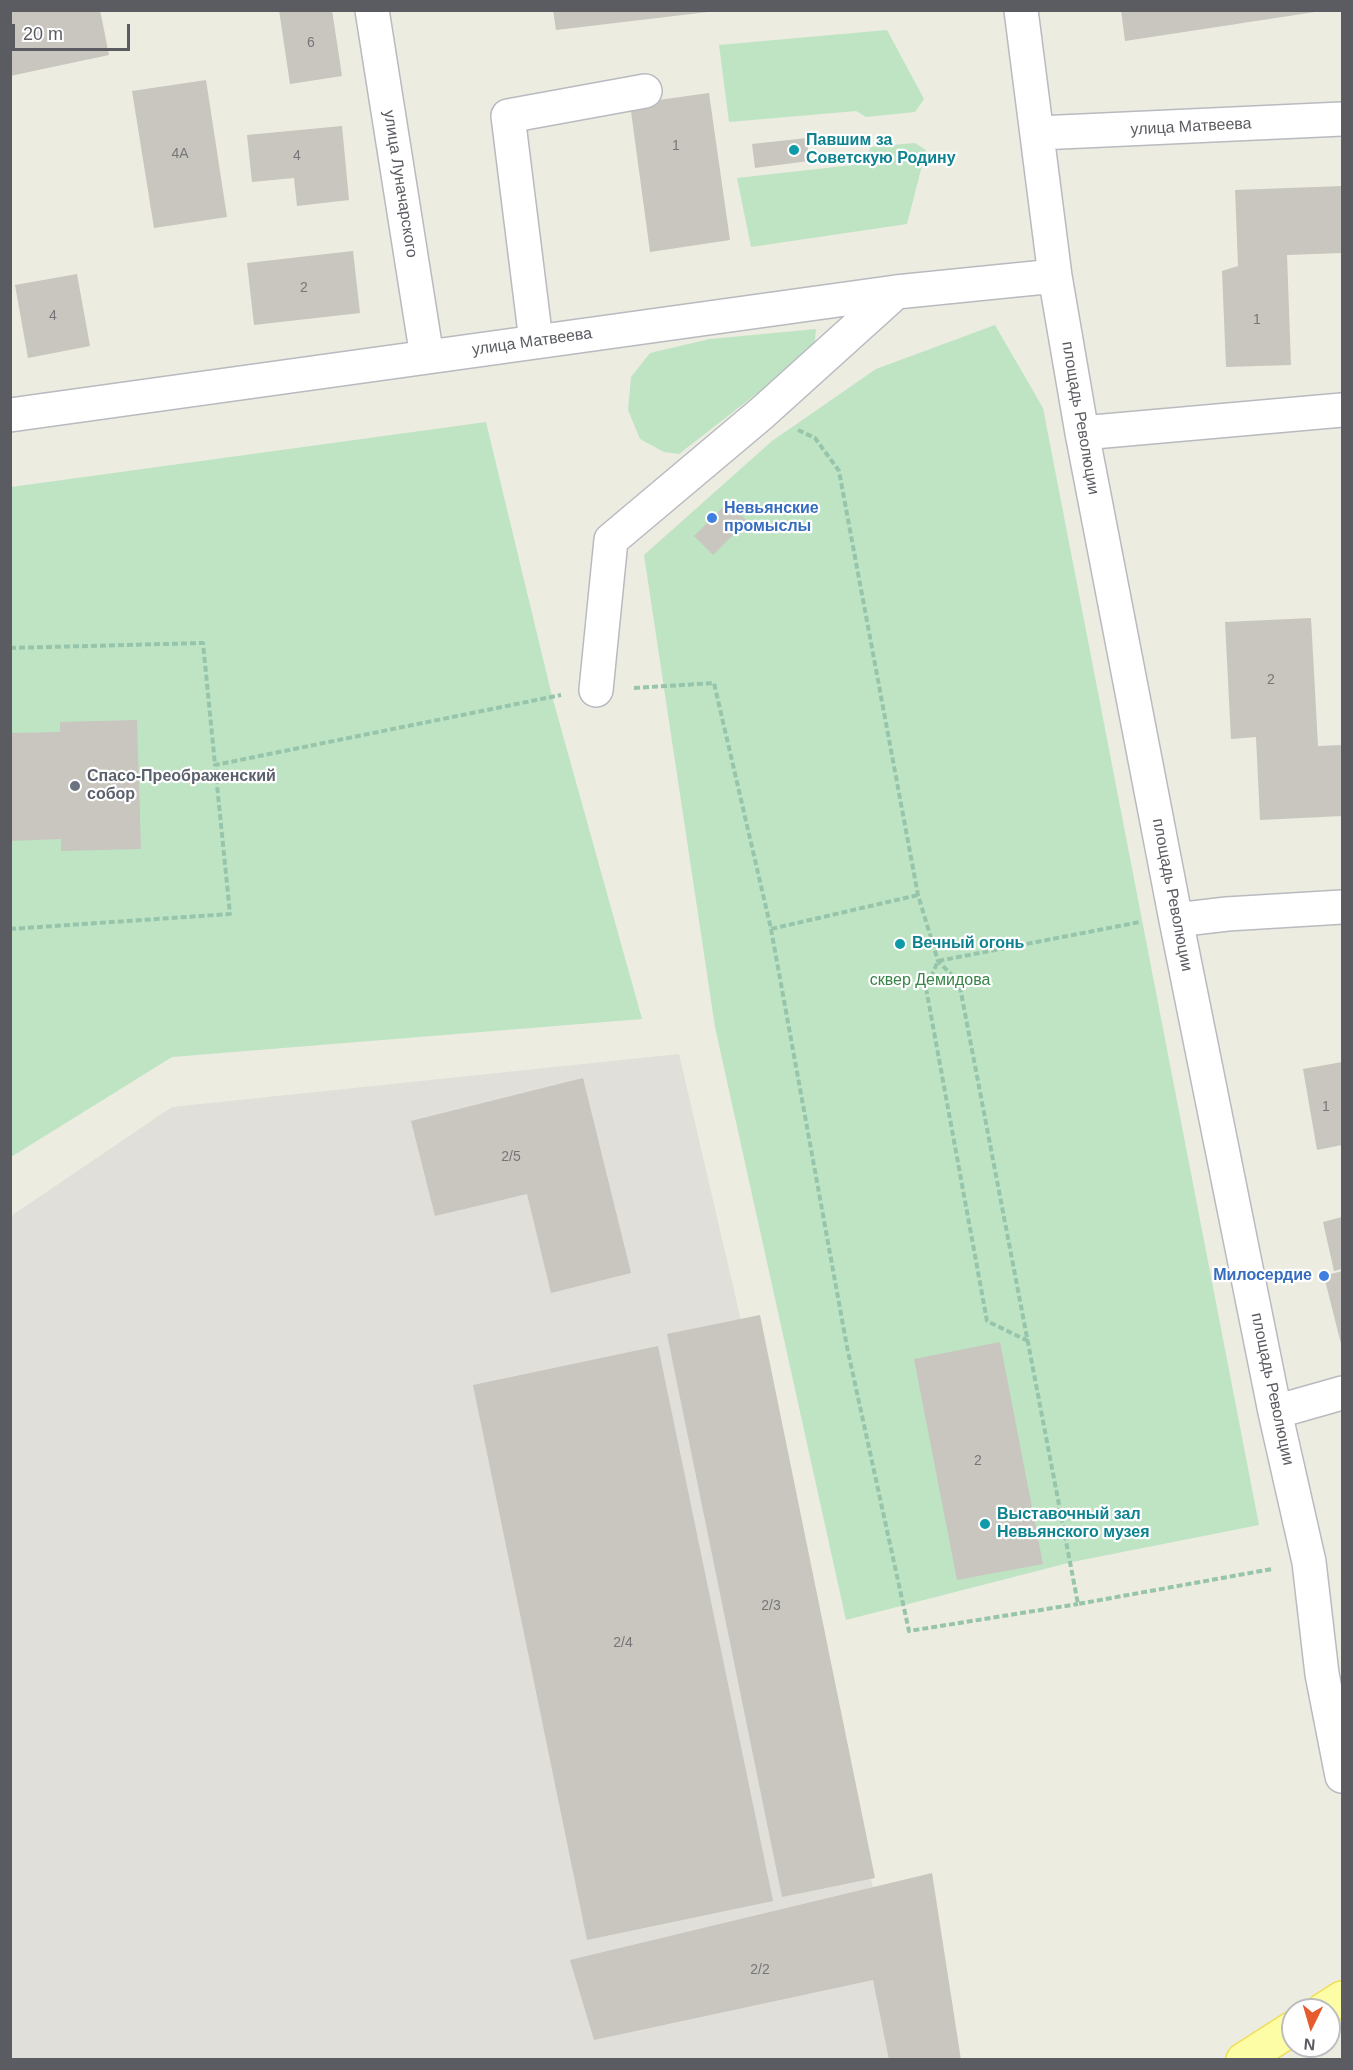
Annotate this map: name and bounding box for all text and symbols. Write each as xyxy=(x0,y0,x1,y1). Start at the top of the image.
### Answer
scale bar xyxy=(15,12,134,50)
text: 20 m xyxy=(23,24,63,44)
house number: 6 xyxy=(307,35,315,51)
street label: улица Луначарского xyxy=(379,109,421,259)
street label: улица Матвеева xyxy=(1130,114,1252,140)
place label: Павшим за Советскую Родину xyxy=(806,131,956,169)
house number: 1 xyxy=(672,138,680,154)
marker: Павшим за Советскую Родину xyxy=(787,143,801,157)
house number: 4А xyxy=(171,146,189,162)
house number: 4 xyxy=(293,148,301,164)
house number: 2 xyxy=(300,280,308,296)
house number: 4 xyxy=(49,308,57,324)
house number: 1 xyxy=(1253,312,1261,328)
street label: улица Матвеева xyxy=(471,324,593,360)
street label: площадь Революции xyxy=(1057,340,1103,496)
place label: Невьянские промыслы xyxy=(724,499,819,537)
marker: Невьянские промыслы xyxy=(705,511,719,525)
house number: 2 xyxy=(1267,672,1275,688)
place label: Спасо-Преображенский собор xyxy=(87,767,276,805)
marker: Спасо-Преображенский собор xyxy=(68,779,82,793)
street label: площадь Революции xyxy=(1148,817,1196,973)
place label: Вечный огонь xyxy=(912,934,1024,954)
marker: Вечный огонь xyxy=(893,937,907,951)
park label: сквер Демидова xyxy=(870,971,990,991)
house number: 1 xyxy=(1322,1099,1330,1115)
house number: 2/5 xyxy=(501,1149,521,1165)
place label: Милосердие xyxy=(1213,1266,1312,1286)
marker: Милосердие xyxy=(1317,1269,1331,1283)
street label: площадь Революции xyxy=(1246,1311,1298,1467)
house number: 2 xyxy=(974,1453,982,1469)
place label: Выставочный зал Невьянского музея xyxy=(997,1505,1150,1543)
marker: Выставочный зал Невьянского музея xyxy=(978,1517,992,1531)
house number: 2/3 xyxy=(761,1598,781,1614)
house number: 2/4 xyxy=(613,1635,633,1651)
house number: 2/2 xyxy=(750,1962,770,1978)
north arrow xyxy=(1281,1998,1341,2058)
text: N xyxy=(1303,2035,1316,2053)

